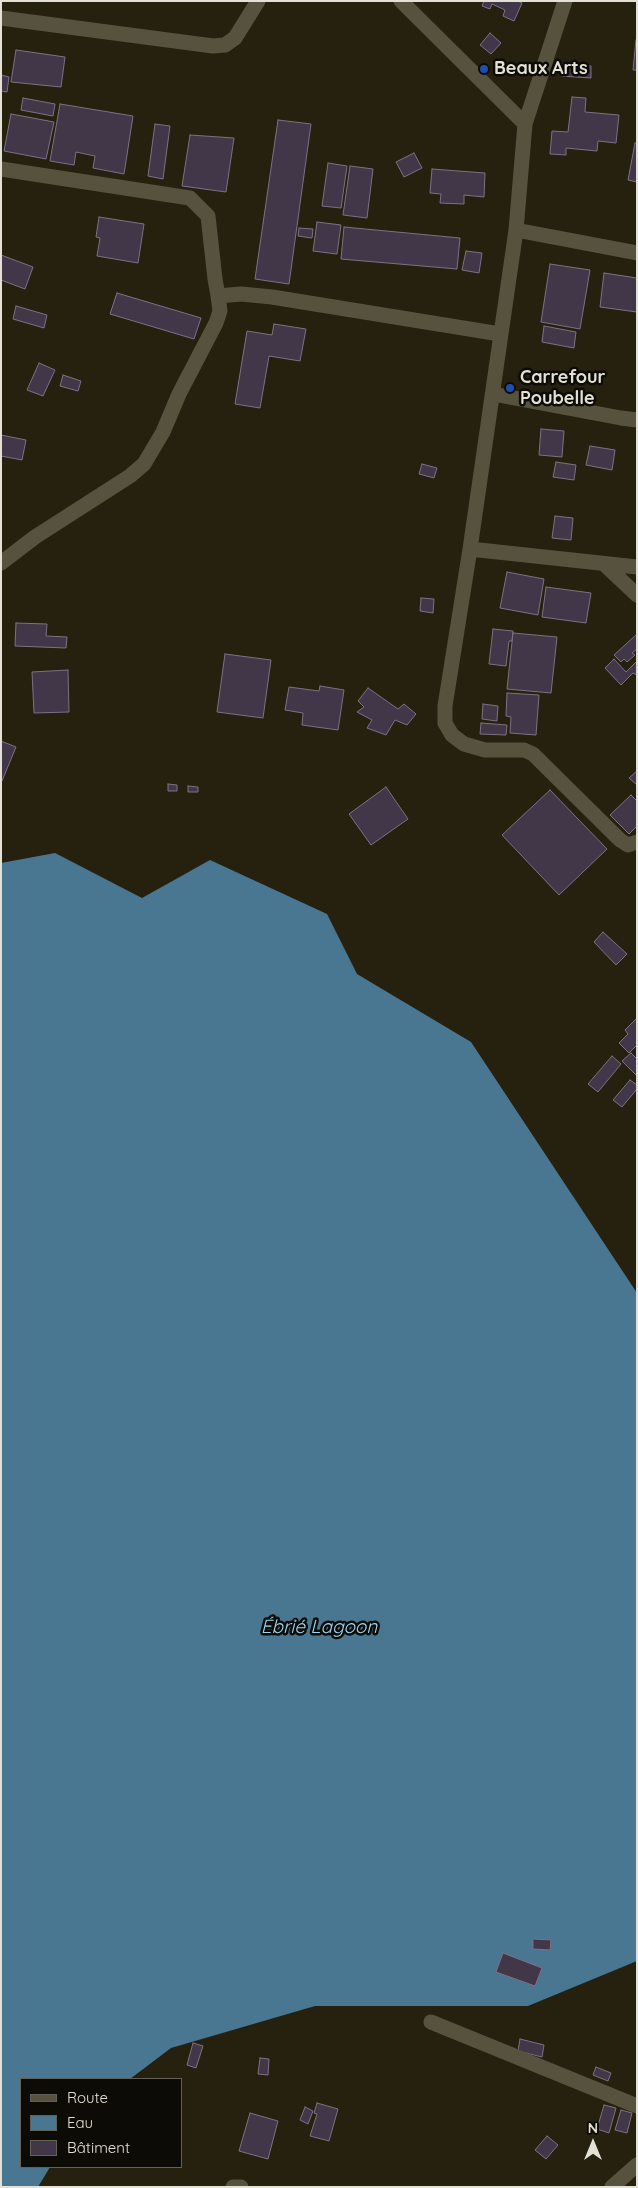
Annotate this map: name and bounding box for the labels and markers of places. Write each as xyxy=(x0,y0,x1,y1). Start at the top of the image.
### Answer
place label: Beaux Arts xyxy=(494,58,588,80)
marker: Beaux Arts xyxy=(478,63,490,75)
place label: Carrefour Poubelle xyxy=(520,367,605,409)
marker: Carrefour Poubelle xyxy=(504,382,516,394)

